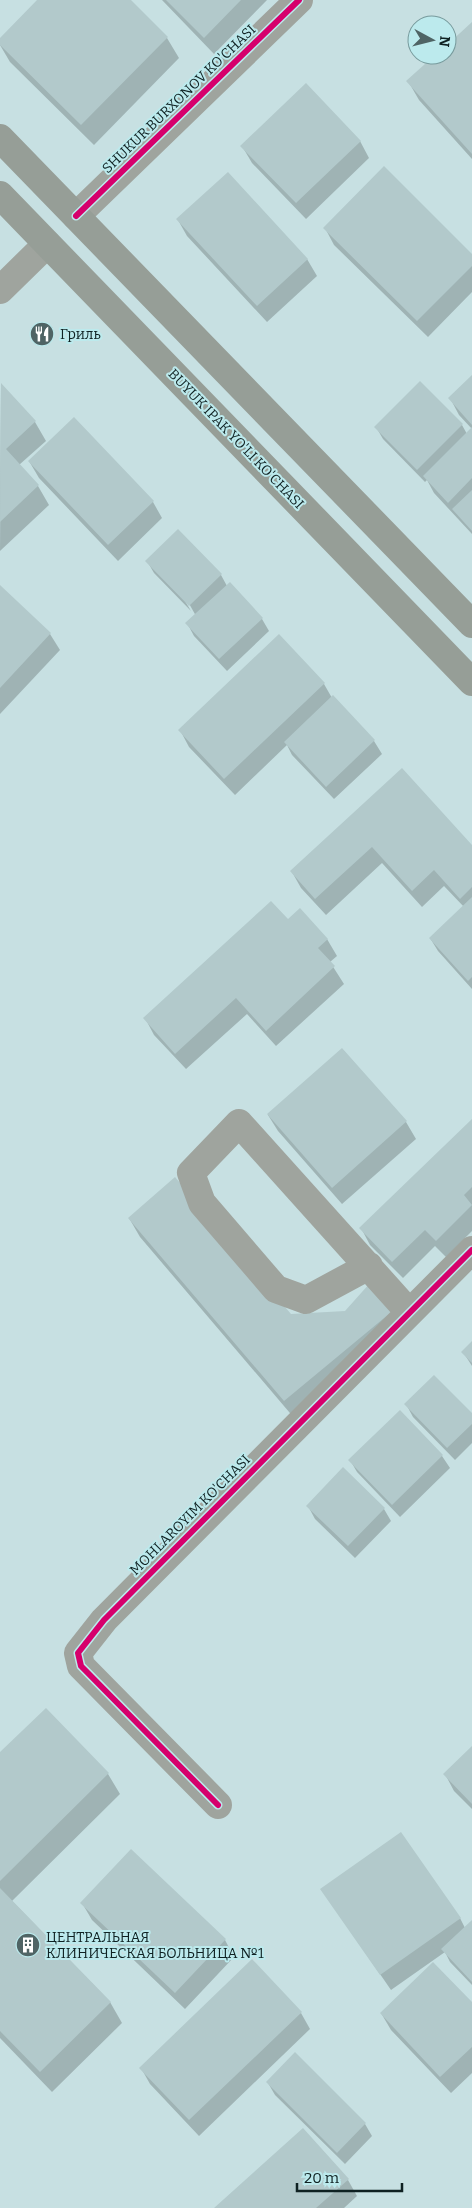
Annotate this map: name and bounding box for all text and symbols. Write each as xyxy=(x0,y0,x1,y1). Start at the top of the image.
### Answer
north arrow xyxy=(407,15,457,65)
street label: SHUKUR BURXONOV KO'CHASI xyxy=(99,21,259,177)
text: N xyxy=(435,35,454,48)
restaurant icon: Гриль xyxy=(29,321,55,347)
place label: Гриль xyxy=(60,326,101,343)
street label: BUYUK IPAK YO'LI KO'CHASI xyxy=(165,366,307,512)
street label: MOHLAROYIM KO'CHASI xyxy=(126,1451,254,1579)
place label: ЦЕНТРАЛЬНАЯ КЛИНИЧЕСКАЯ БОЛЬНИЦА №1 xyxy=(46,1929,264,1962)
building icon: ЦЕНТРАЛЬНАЯ КЛИНИЧЕСКАЯ БОЛЬНИЦА №1 xyxy=(15,1932,41,1958)
scale bar xyxy=(297,2160,402,2192)
text: 20 m xyxy=(304,2169,340,2187)

